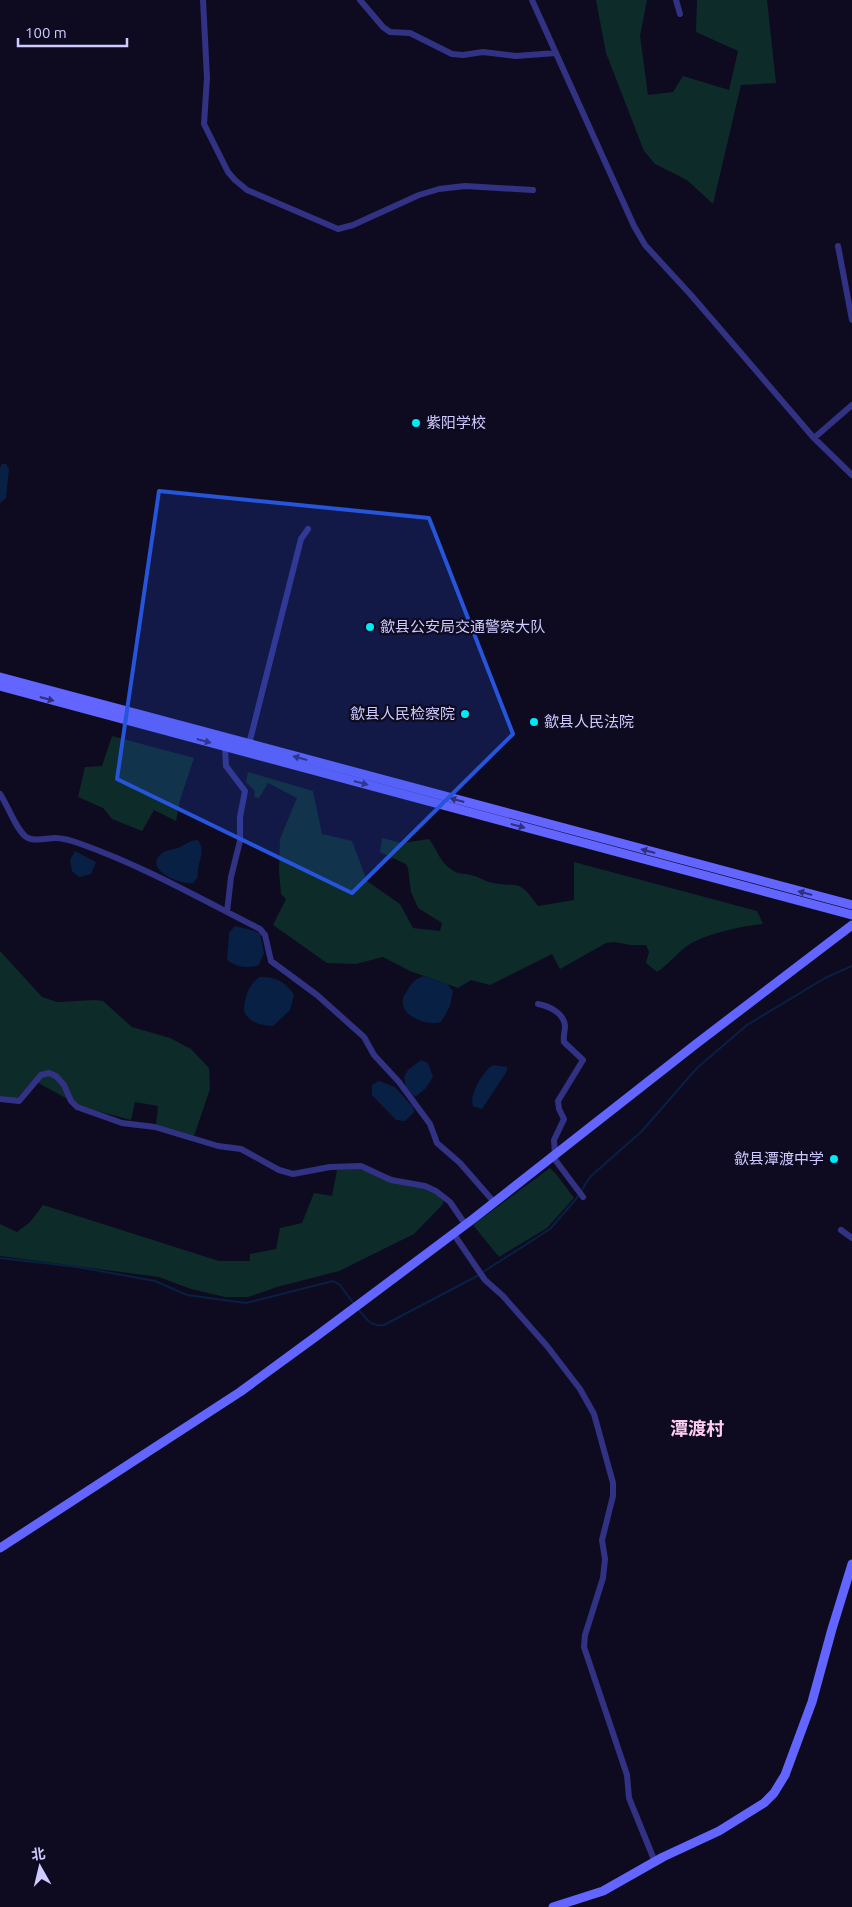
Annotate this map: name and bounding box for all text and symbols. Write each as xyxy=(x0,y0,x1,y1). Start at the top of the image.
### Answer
scale bar xyxy=(18,15,126,47)
text: 100 m xyxy=(25,24,67,41)
place label: 紫阳学校 xyxy=(426,414,486,431)
marker: 紫阳学校 xyxy=(410,417,422,429)
place label: 歙县公安局交通警察大队 xyxy=(380,618,545,635)
marker: 歙县公安局交通警察大队 xyxy=(364,621,376,633)
one-way arrow xyxy=(40,695,55,703)
place label: 歙县人民检察院 xyxy=(350,705,455,722)
marker: 歙县人民检察院 xyxy=(459,708,471,720)
place label: 歙县人民法院 xyxy=(544,713,634,730)
marker: 歙县人民法院 xyxy=(528,716,540,728)
one-way arrow xyxy=(197,738,212,746)
one-way arrow xyxy=(293,754,308,762)
one-way arrow xyxy=(353,780,368,788)
one-way arrow xyxy=(449,796,464,804)
one-way arrow xyxy=(510,822,525,830)
one-way arrow xyxy=(640,847,655,855)
one-way arrow xyxy=(797,889,812,897)
place label: 歙县潭渡中学 xyxy=(734,1150,824,1167)
marker: 歙县潭渡中学 xyxy=(828,1153,840,1165)
district label: 潭渡村 xyxy=(670,1418,724,1438)
north arrow xyxy=(15,1842,65,1892)
text: 北 xyxy=(30,1845,46,1863)

